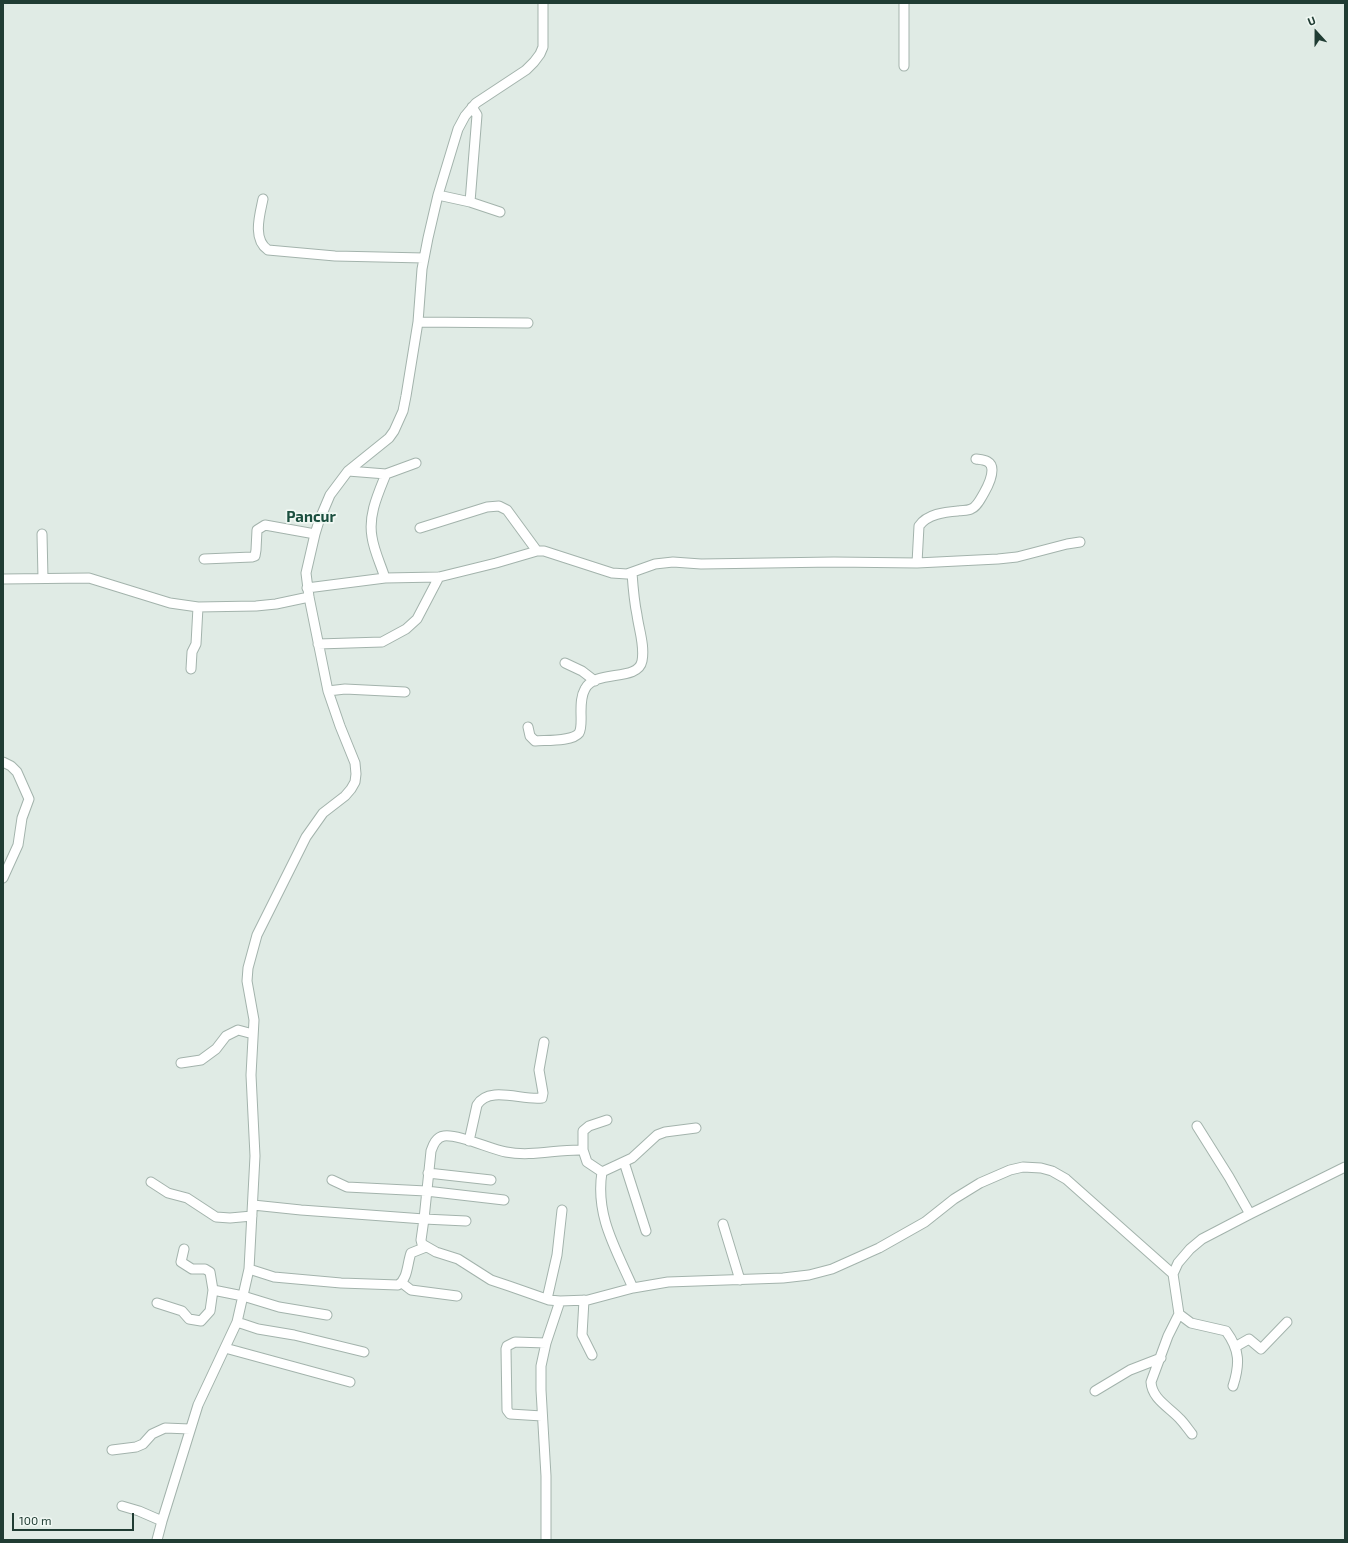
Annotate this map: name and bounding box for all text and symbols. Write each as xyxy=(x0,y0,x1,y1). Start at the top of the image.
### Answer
north arrow xyxy=(1296,12,1336,52)
text: U xyxy=(1306,13,1317,28)
district label: Pancur xyxy=(286,508,336,526)
scale bar xyxy=(14,1505,136,1531)
text: 100 m xyxy=(19,1513,51,1527)

